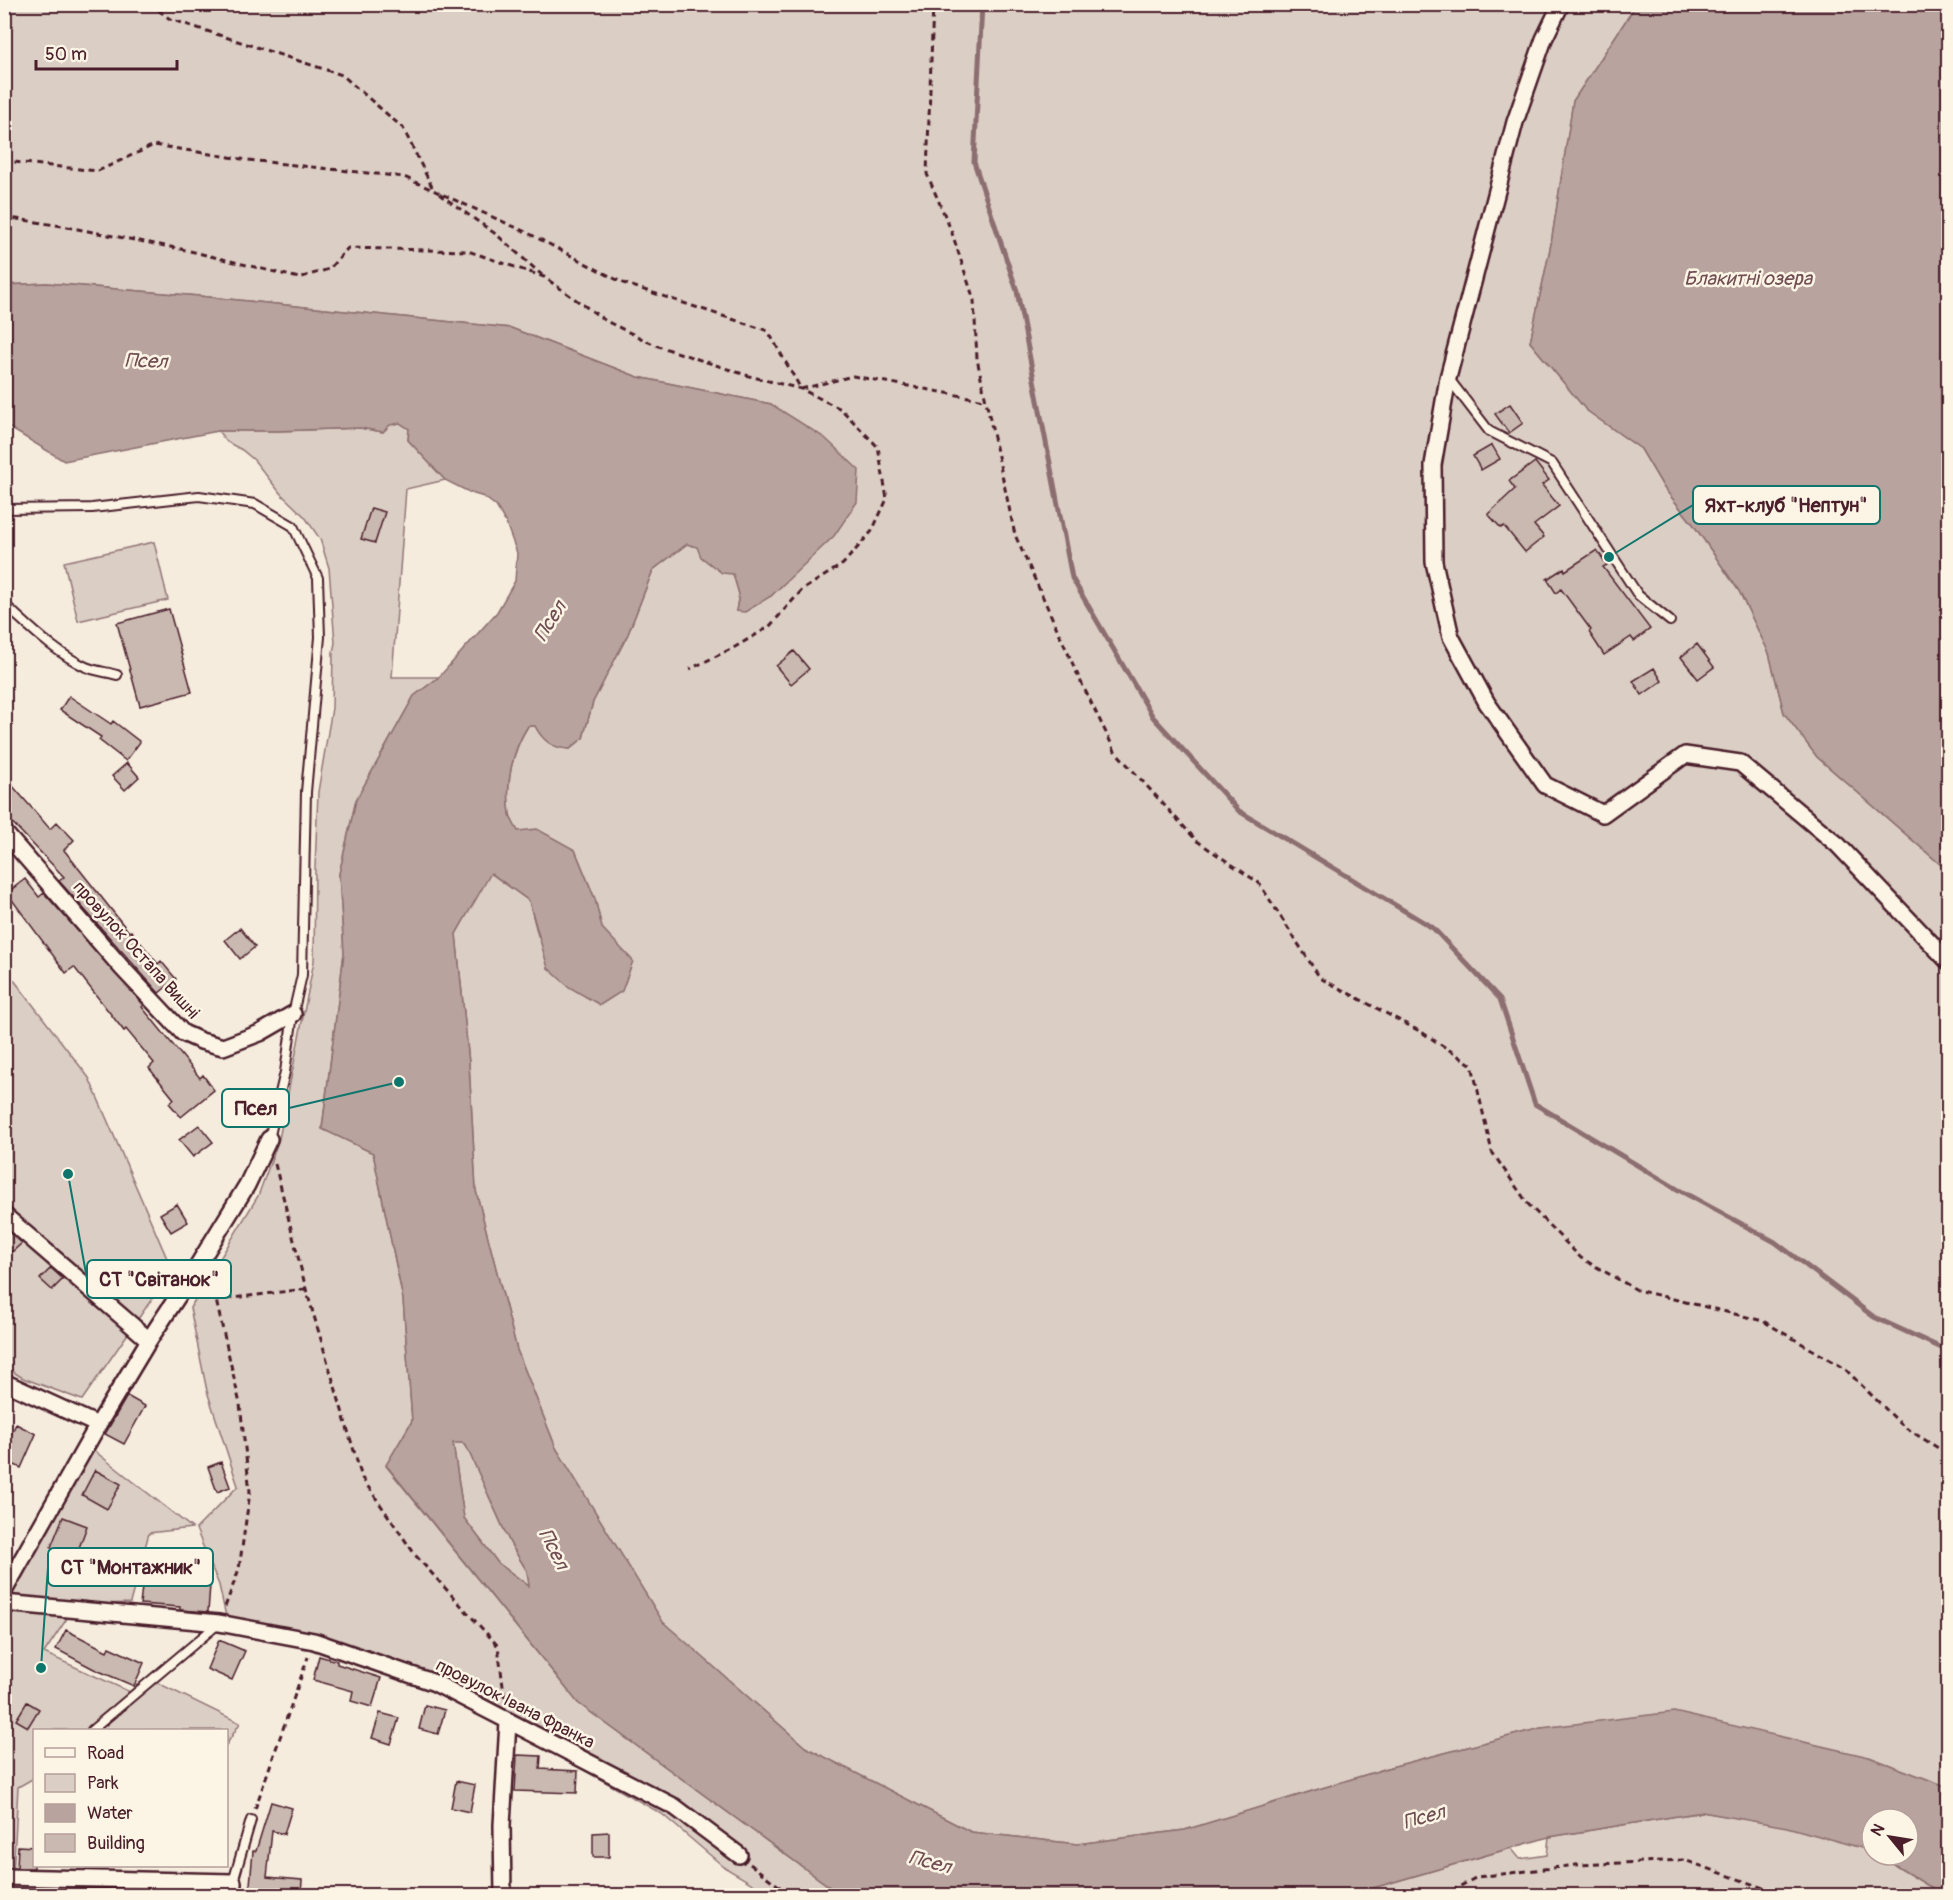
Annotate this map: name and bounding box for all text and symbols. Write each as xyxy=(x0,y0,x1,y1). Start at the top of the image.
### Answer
scale bar xyxy=(36,33,177,71)
text: 50 m xyxy=(45,43,87,66)
water label: Блакитні озера xyxy=(1684,266,1814,291)
water label: Псел xyxy=(124,348,169,374)
callout: Яхт-клуб "Нептун" xyxy=(1693,486,1880,524)
text: Яхт-клуб "Нептун" xyxy=(1705,493,1867,518)
water label: Псел xyxy=(528,595,573,646)
street label: провулок Остапа Вишні xyxy=(68,876,204,1024)
callout: Псел xyxy=(222,1089,289,1127)
text: Псел xyxy=(235,1096,277,1121)
callout: СТ "Світанок" xyxy=(87,1260,231,1298)
text: СТ "Світанок" xyxy=(99,1267,219,1292)
water label: Псел xyxy=(533,1524,575,1575)
callout: СТ "Монтажник" xyxy=(48,1548,213,1586)
text: СТ "Монтажник" xyxy=(61,1555,201,1580)
street label: провулок Івана Франка xyxy=(432,1654,598,1754)
legend xyxy=(33,1729,228,1867)
text: Road xyxy=(87,1742,124,1765)
text: Park xyxy=(87,1772,119,1795)
water label: Псел xyxy=(1400,1799,1449,1835)
text: Water xyxy=(87,1802,133,1825)
north arrow xyxy=(1860,1807,1920,1867)
text: N xyxy=(1867,1820,1889,1840)
text: Building xyxy=(87,1832,145,1855)
water label: Псел xyxy=(906,1844,955,1880)

